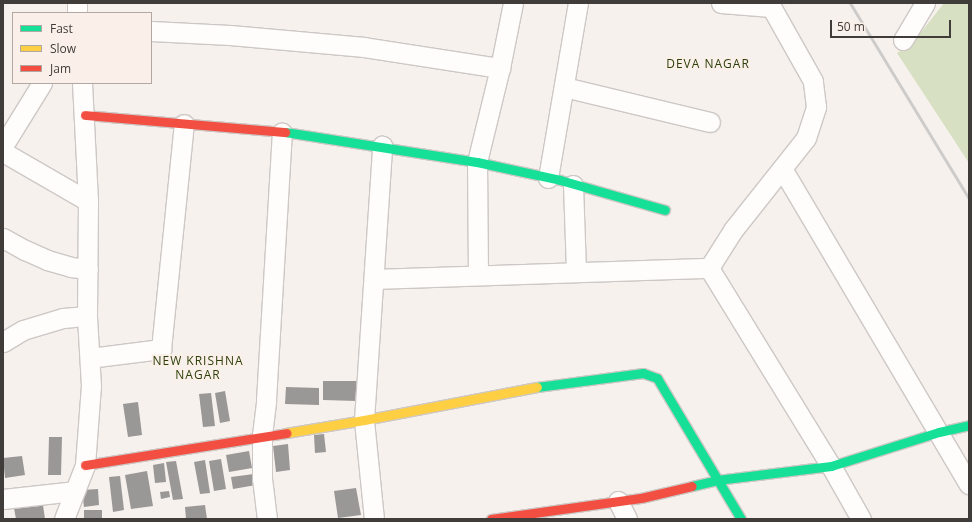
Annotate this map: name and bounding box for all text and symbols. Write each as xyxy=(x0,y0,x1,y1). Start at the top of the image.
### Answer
legend xyxy=(12,12,152,84)
scale bar xyxy=(832,12,953,38)
text: 50 m xyxy=(837,18,865,35)
text: Fast xyxy=(50,20,73,37)
text: Slow xyxy=(50,40,76,57)
district label: DEVA NAGAR xyxy=(666,57,750,71)
text: Jam xyxy=(50,60,71,77)
district label: NEW KRISHNA NAGAR xyxy=(152,354,244,382)

